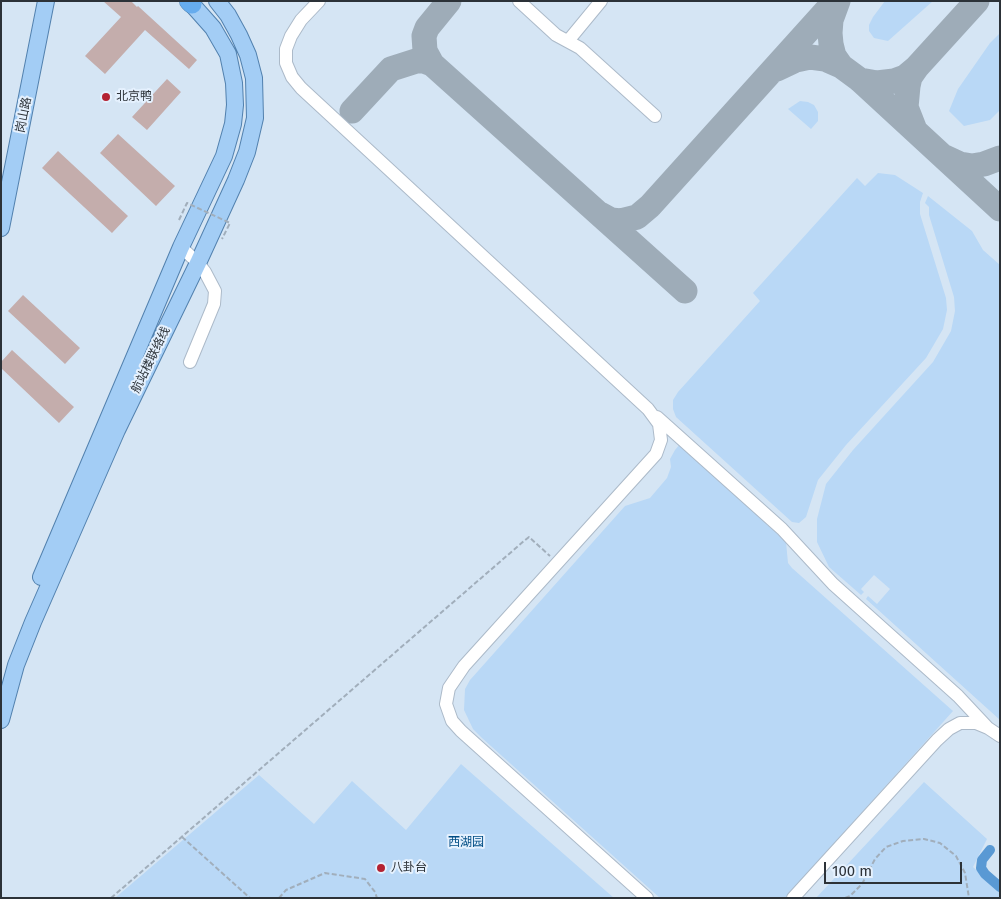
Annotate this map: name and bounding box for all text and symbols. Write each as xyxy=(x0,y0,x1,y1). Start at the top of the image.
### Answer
place label: 北京鸭 xyxy=(116,90,152,104)
marker: 北京鸭 xyxy=(100,91,112,103)
street label: 岗山路 xyxy=(13,96,35,134)
street label: 航站楼联络线 xyxy=(129,324,173,396)
park label: 西湖园 xyxy=(448,836,484,850)
scale bar xyxy=(826,852,964,884)
place label: 八卦台 xyxy=(391,861,427,875)
marker: 八卦台 xyxy=(375,862,387,874)
text: 100 m xyxy=(832,862,872,880)

